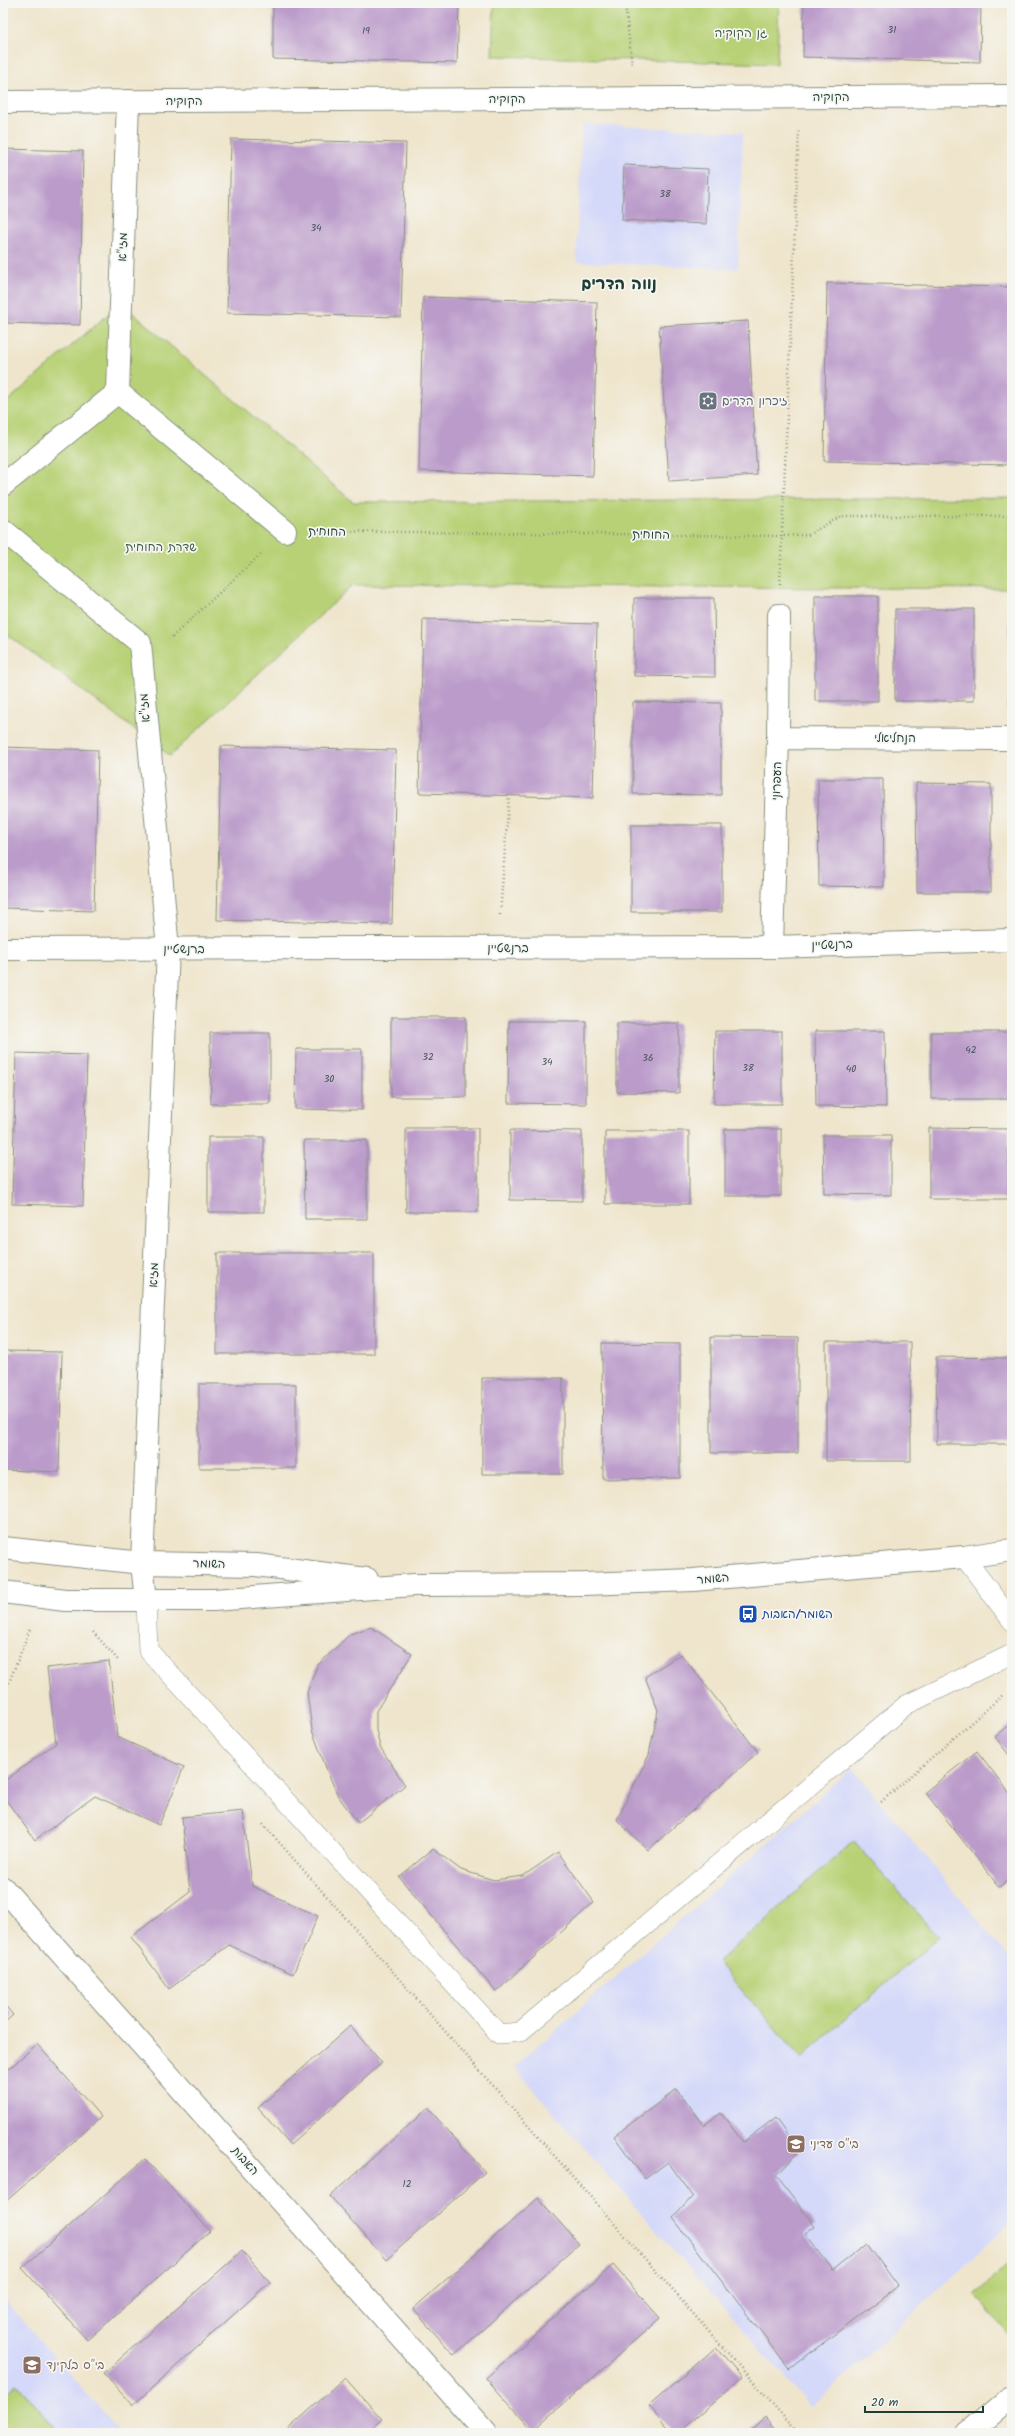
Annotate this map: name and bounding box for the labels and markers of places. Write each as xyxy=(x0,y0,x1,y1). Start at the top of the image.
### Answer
synagogue icon: זיכרון הדרים xyxy=(697,390,719,412)
place label: זיכרון הדרים xyxy=(722,392,788,411)
bus stop icon: השומר/האבות xyxy=(737,1603,759,1625)
place label: השומר/האבות xyxy=(761,1605,833,1624)
school or university icon: בי"ס עדיני xyxy=(785,2133,807,2155)
place label: בי"ס עדיני xyxy=(810,2135,859,2154)
school or university icon: בי"ס בלקינד xyxy=(21,2354,43,2376)
place label: בי"ס בלקינד xyxy=(46,2356,104,2375)

